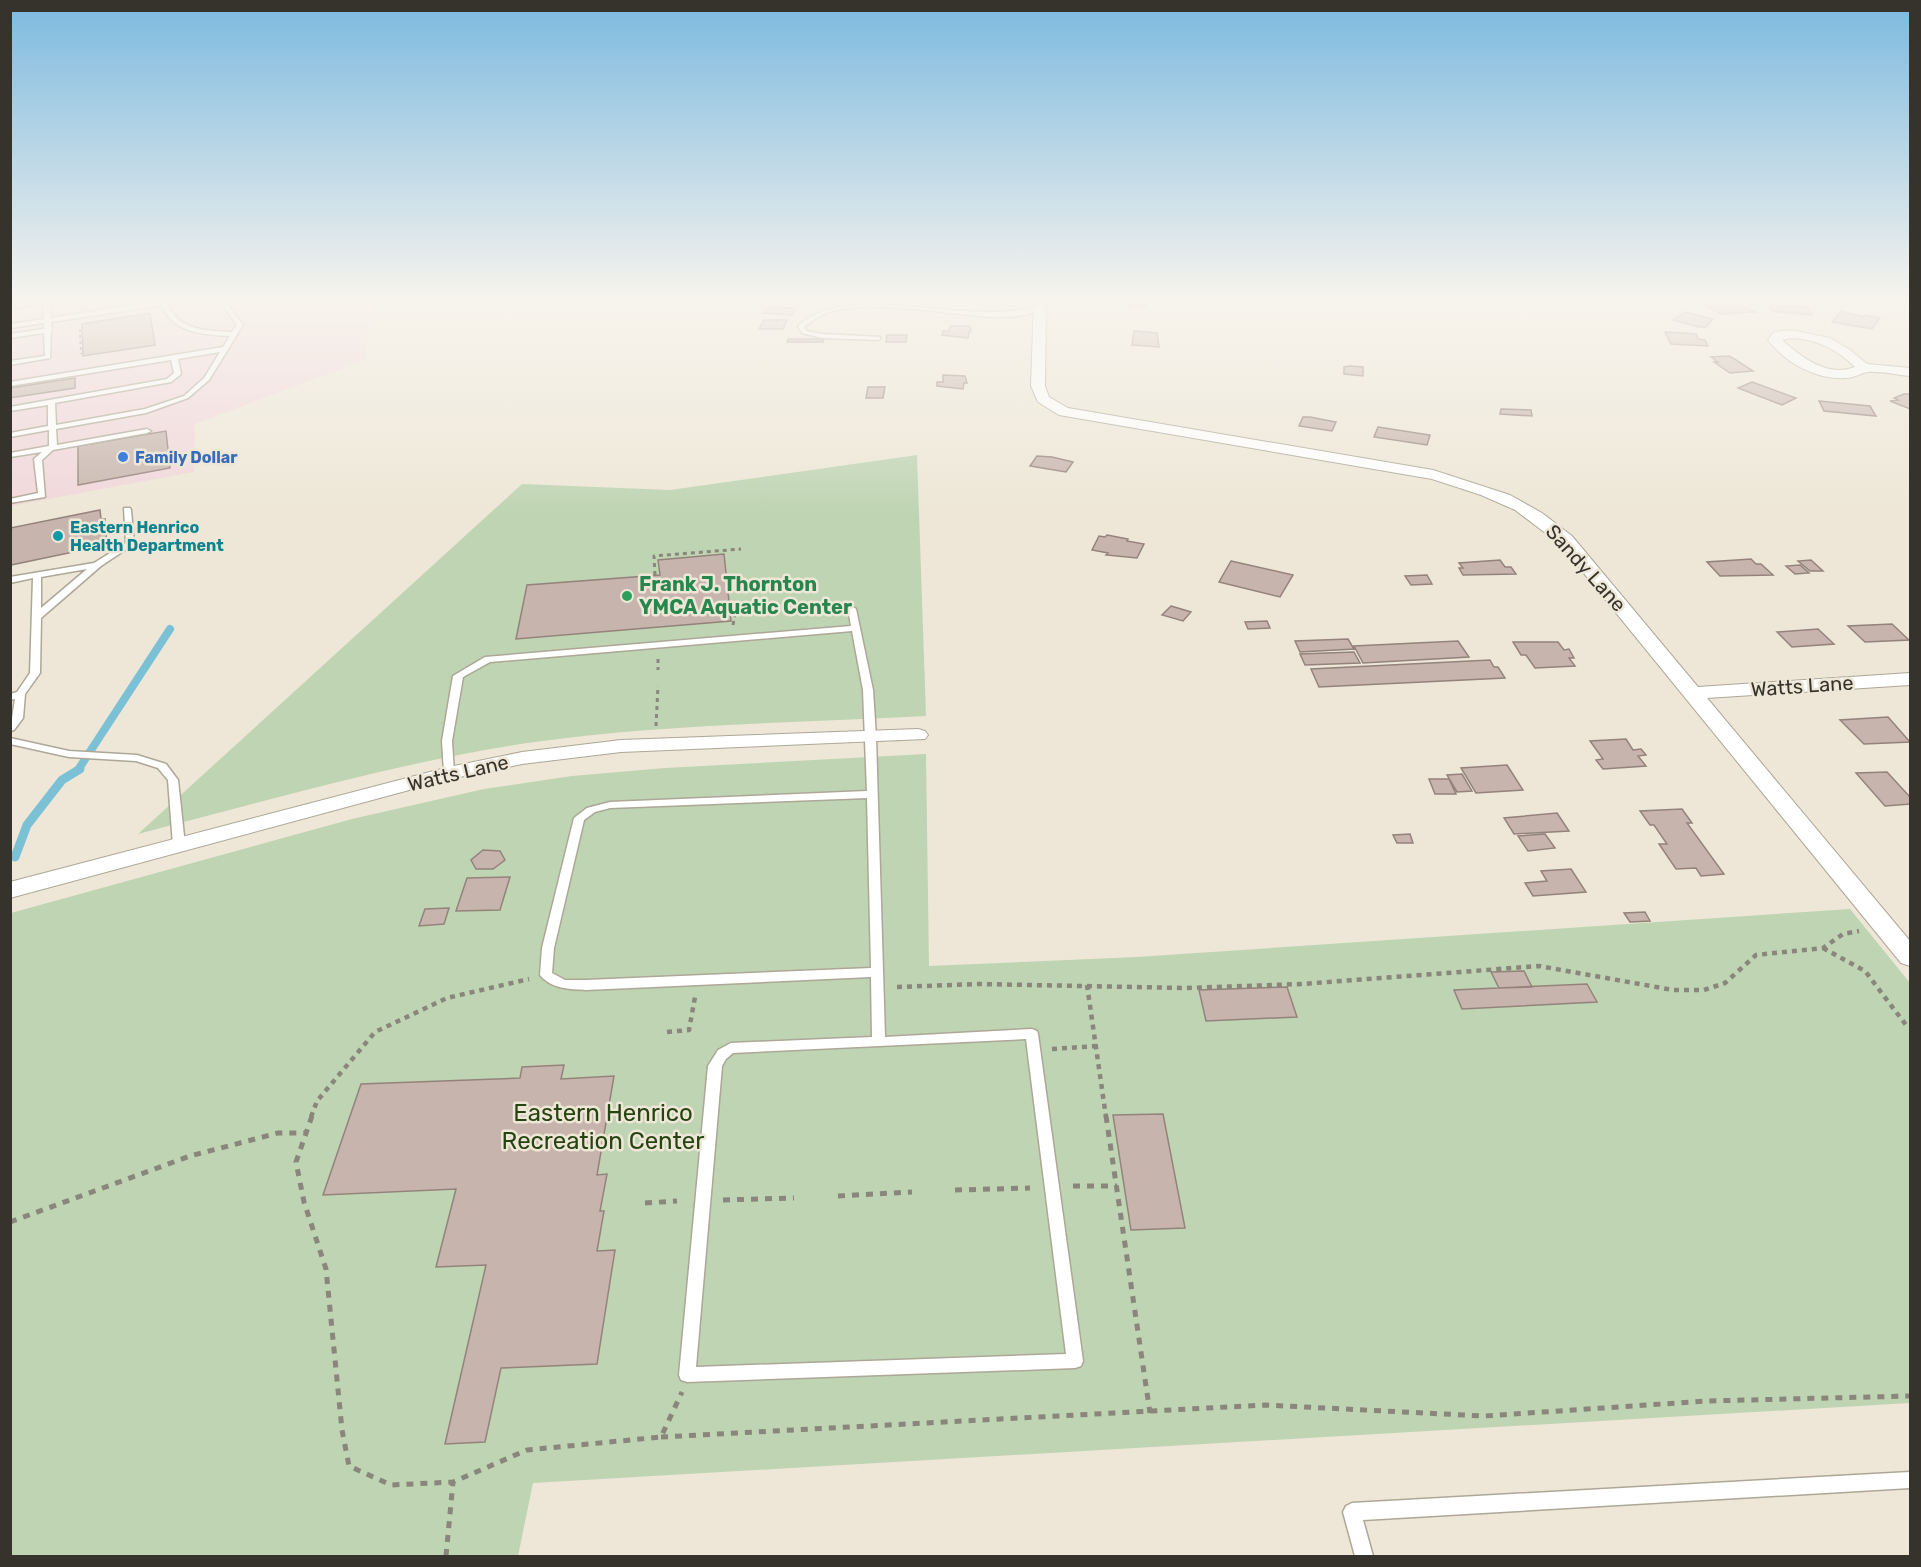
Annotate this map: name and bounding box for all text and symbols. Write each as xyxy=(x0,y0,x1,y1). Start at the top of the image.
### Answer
place label: Family Dollar xyxy=(135,448,238,467)
marker: Family Dollar xyxy=(116,450,130,464)
place label: Eastern Henrico Health Department xyxy=(70,518,224,555)
street label: Sandy Lane xyxy=(1541,520,1631,616)
marker: Eastern Henrico Health Department xyxy=(51,529,65,543)
place label: Frank J. Thornton YMCA Aquatic Center xyxy=(639,572,852,619)
marker: Frank J. Thornton YMCA Aquatic Center xyxy=(620,589,634,603)
street label: Watts Lane xyxy=(1750,670,1854,702)
street label: Watts Lane xyxy=(405,750,511,796)
park label: Eastern Henrico Recreation Center xyxy=(502,1099,704,1155)

